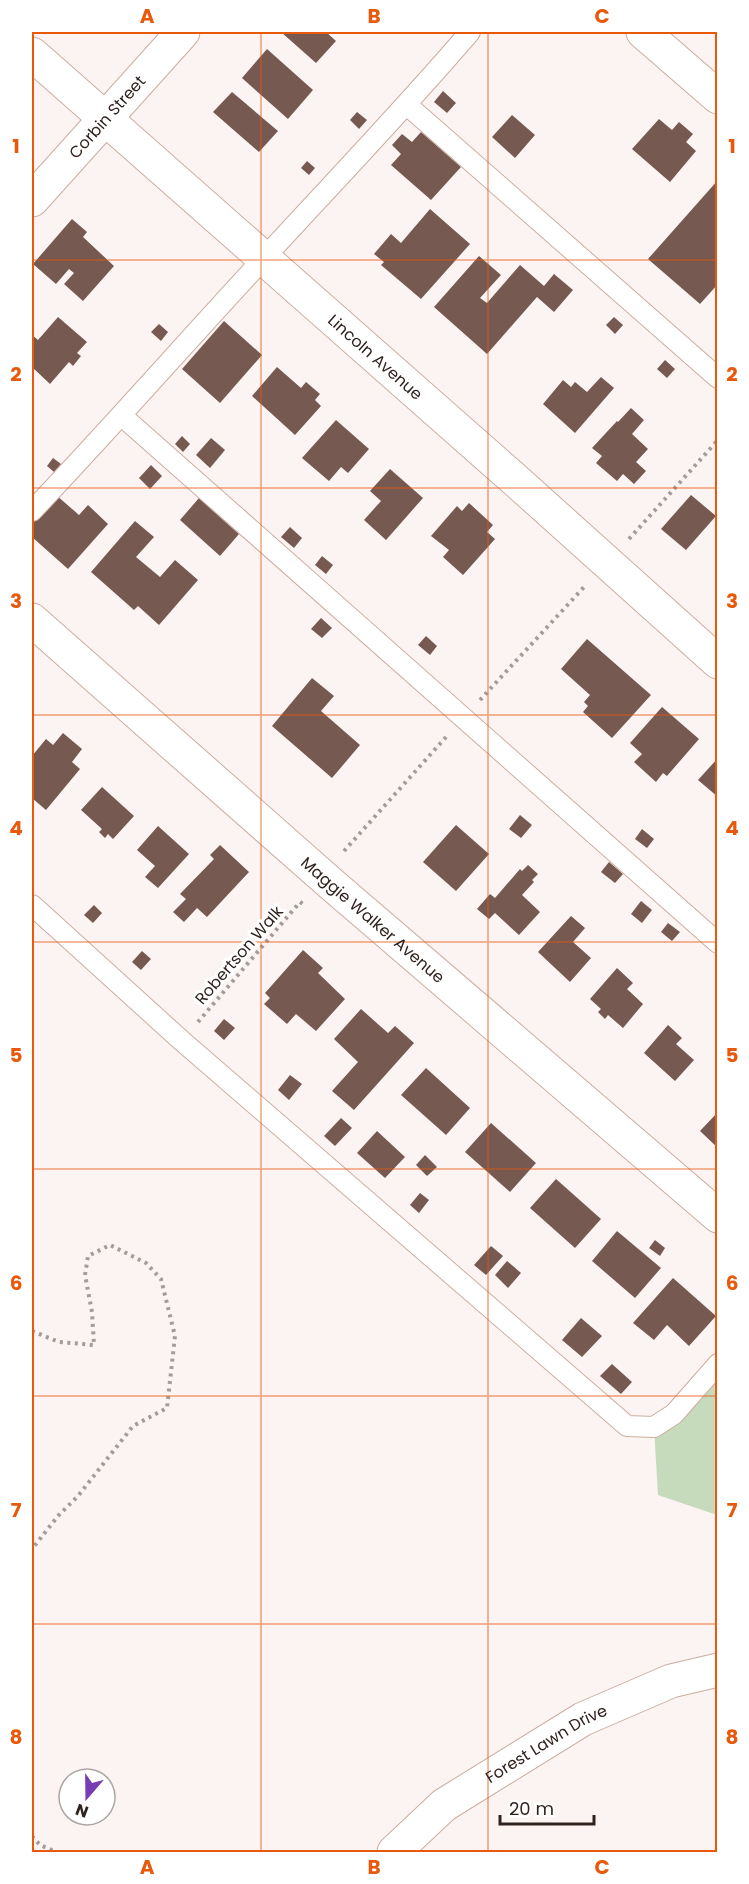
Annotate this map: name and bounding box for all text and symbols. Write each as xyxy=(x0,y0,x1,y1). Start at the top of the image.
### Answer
text: A xyxy=(140,2,155,30)
text: B xyxy=(367,2,381,30)
text: C xyxy=(594,2,610,30)
street label: Corbin Street xyxy=(63,70,151,163)
text: 1 xyxy=(12,132,20,160)
text: 1 xyxy=(728,132,736,160)
street label: Lincoln Avenue xyxy=(323,309,428,405)
text: 2 xyxy=(10,360,22,388)
text: 2 xyxy=(726,360,738,388)
text: 3 xyxy=(10,587,22,615)
text: 3 xyxy=(726,587,738,615)
text: 4 xyxy=(9,814,23,842)
text: 4 xyxy=(725,814,739,842)
street label: Maggie Walker Avenue xyxy=(296,851,450,988)
street label: Robertson Walk xyxy=(190,900,289,1009)
text: 5 xyxy=(10,1041,23,1069)
text: 5 xyxy=(726,1041,739,1069)
text: 6 xyxy=(10,1269,22,1297)
text: 6 xyxy=(726,1269,738,1297)
text: 7 xyxy=(11,1496,22,1524)
text: 7 xyxy=(727,1496,738,1524)
street label: Forest Lawn Drive xyxy=(481,1698,611,1788)
text: 8 xyxy=(10,1723,22,1751)
text: 8 xyxy=(726,1723,738,1751)
north arrow xyxy=(57,1767,117,1827)
scale bar xyxy=(500,1788,594,1826)
text: 20 m xyxy=(509,1796,554,1821)
text: N xyxy=(72,1798,92,1823)
text: A xyxy=(140,1853,155,1881)
text: B xyxy=(367,1853,381,1881)
text: C xyxy=(594,1853,610,1881)

